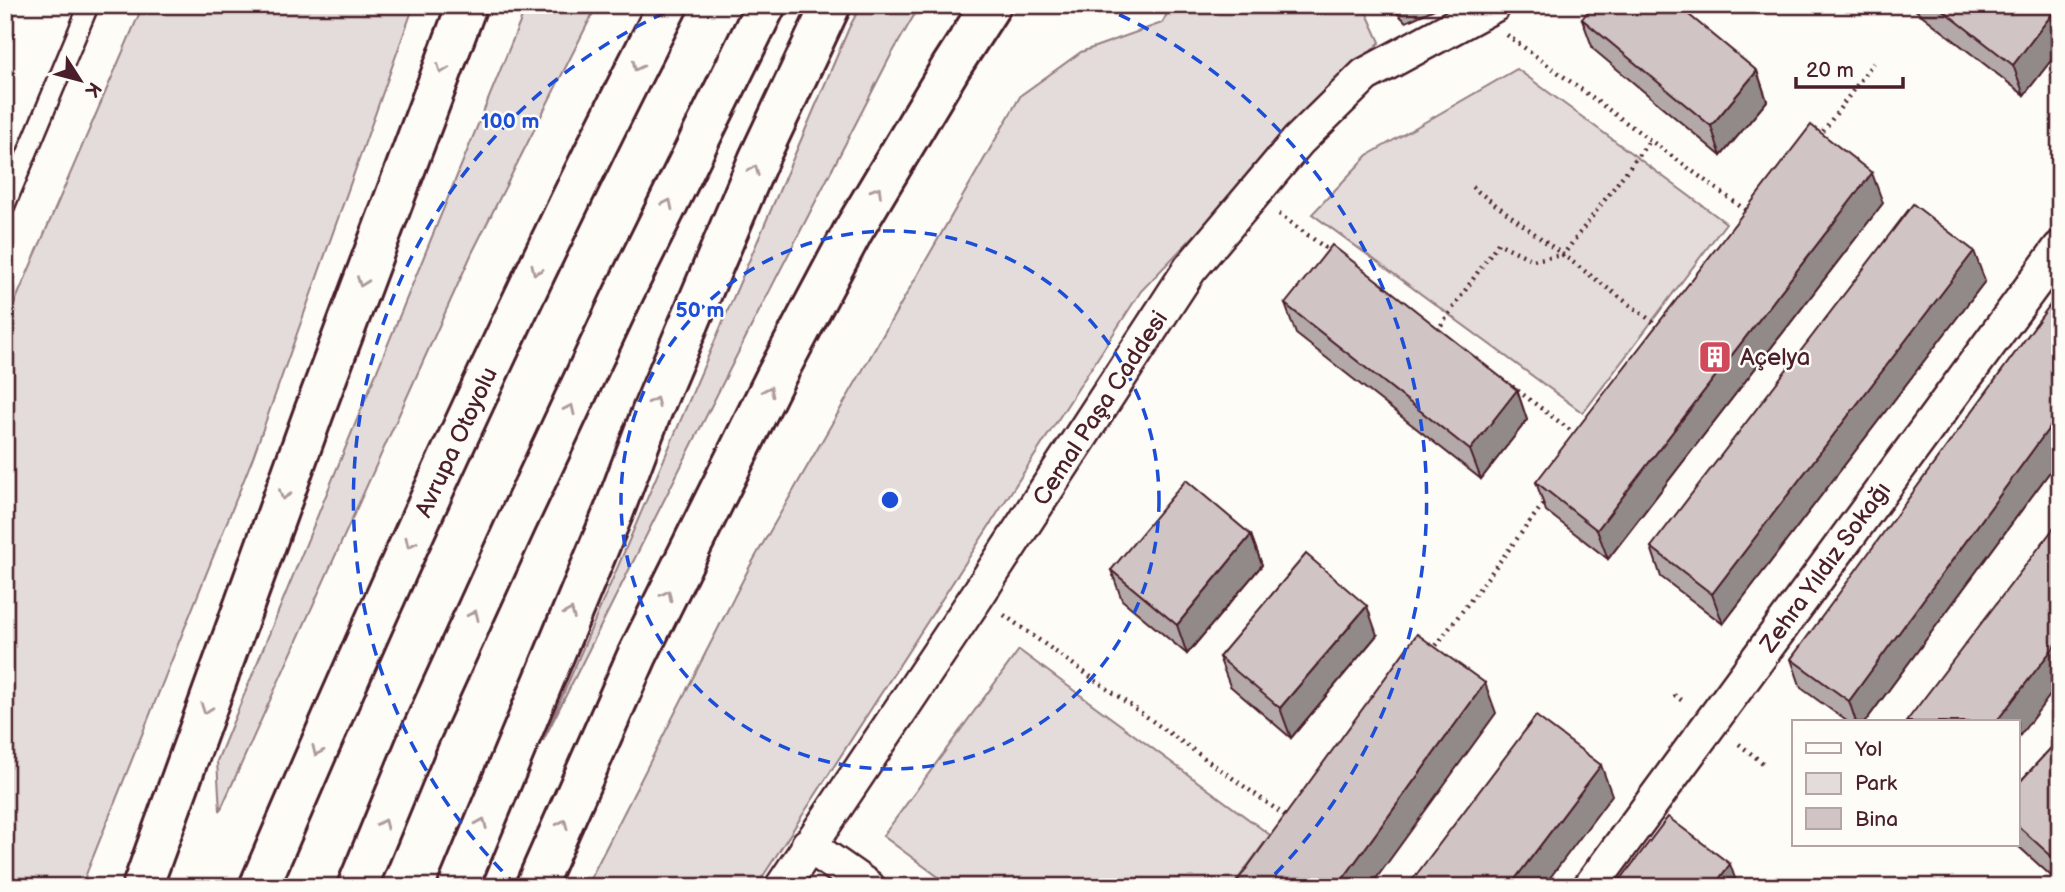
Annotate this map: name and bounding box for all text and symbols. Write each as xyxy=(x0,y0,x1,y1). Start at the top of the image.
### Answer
north arrow xyxy=(46,46,116,116)
scale bar xyxy=(1796,46,1902,90)
text: 20 m xyxy=(1806,58,1854,83)
one-way arrow xyxy=(632,59,646,71)
one-way arrow xyxy=(436,62,450,74)
text: K xyxy=(79,77,106,101)
text: 100 m xyxy=(481,109,539,134)
one-way arrow xyxy=(745,165,759,177)
one-way arrow xyxy=(869,186,882,199)
one-way arrow xyxy=(660,199,674,211)
one-way arrow xyxy=(530,263,544,275)
one-way arrow xyxy=(357,275,371,287)
text: 50 m xyxy=(676,298,724,323)
street label: Cemal Paşa Caddesi xyxy=(1027,306,1174,511)
building icon: Açelya xyxy=(1696,338,1734,376)
place label: Açelya xyxy=(1740,343,1810,372)
street label: Avrupa Otoyolu xyxy=(409,362,504,522)
one-way arrow xyxy=(760,386,774,399)
one-way arrow xyxy=(647,397,661,409)
one-way arrow xyxy=(562,404,576,416)
street label: Zehra Yıldız Sokağı xyxy=(1753,477,1897,659)
centre of rings xyxy=(878,488,902,512)
one-way arrow xyxy=(278,489,292,501)
one-way arrow xyxy=(404,536,418,548)
one-way arrow xyxy=(659,590,673,602)
one-way arrow xyxy=(562,608,576,621)
one-way arrow xyxy=(466,610,480,623)
one-way arrow xyxy=(200,703,214,715)
legend xyxy=(1792,720,2020,846)
text: Yol xyxy=(1854,737,1882,762)
one-way arrow xyxy=(311,744,325,756)
text: Park xyxy=(1855,771,1898,796)
text: Bina xyxy=(1855,807,1898,832)
one-way arrow xyxy=(375,818,389,831)
one-way arrow xyxy=(474,818,488,830)
one-way arrow xyxy=(555,819,569,832)

